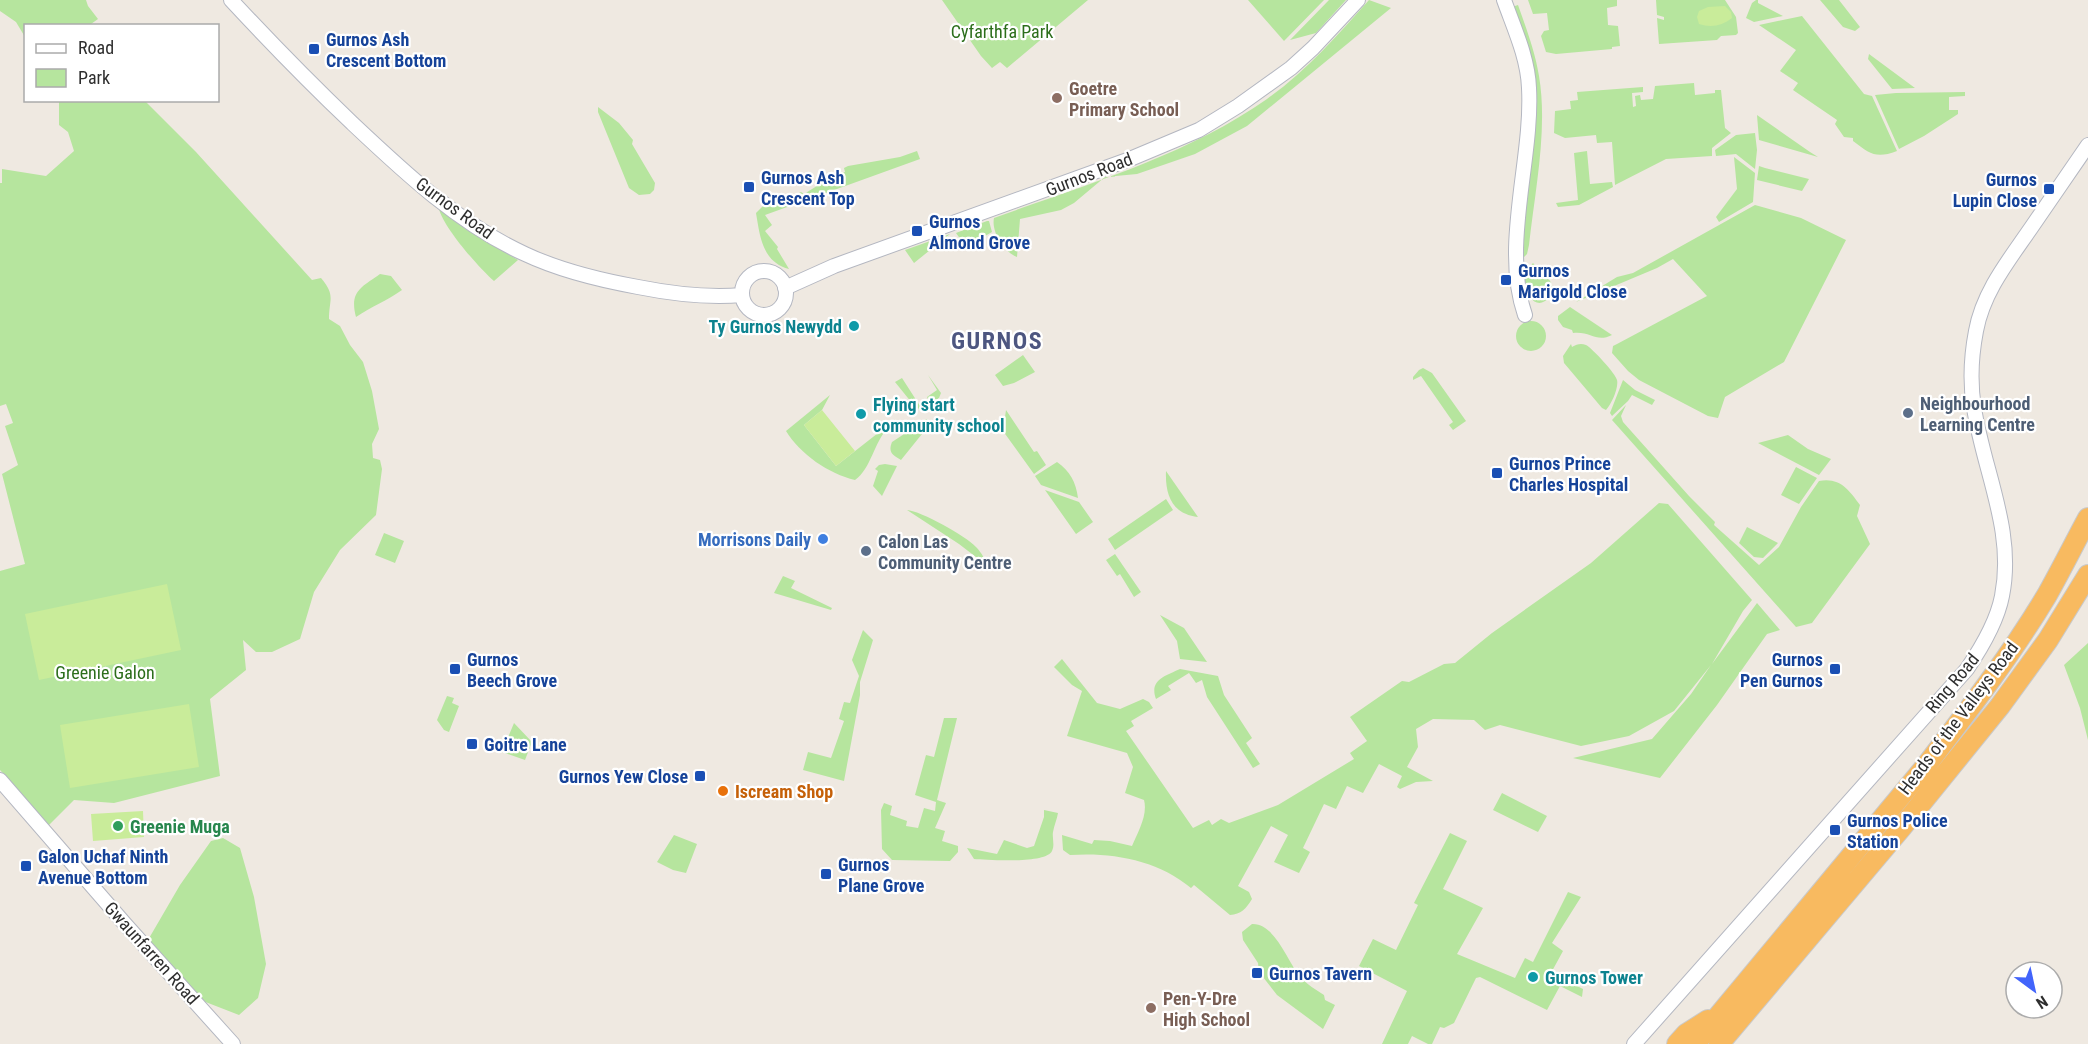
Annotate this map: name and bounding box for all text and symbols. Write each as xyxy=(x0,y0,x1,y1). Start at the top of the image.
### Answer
park label: Cyfarthfa Park xyxy=(951,21,1053,42)
legend xyxy=(24,24,219,102)
place label: Gurnos Ash Crescent Bottom xyxy=(326,29,446,71)
text: Road xyxy=(78,37,114,58)
marker: Gurnos Ash Crescent Bottom xyxy=(307,42,321,56)
text: Park xyxy=(78,67,110,88)
place label: Goetre Primary School xyxy=(1069,78,1179,120)
marker: Goetre Primary School xyxy=(1050,91,1064,105)
street label: Gurnos Road xyxy=(1043,148,1135,200)
place label: Gurnos Ash Crescent Top xyxy=(761,167,855,209)
place label: Gurnos Lupin Close xyxy=(1953,169,2037,211)
street label: Gurnos Road xyxy=(412,173,498,243)
marker: Gurnos Ash Crescent Top xyxy=(742,180,756,194)
marker: Gurnos Lupin Close xyxy=(2042,182,2056,196)
place label: Gurnos Almond Grove xyxy=(929,211,1030,253)
marker: Gurnos Almond Grove xyxy=(910,224,924,238)
place label: Gurnos Marigold Close xyxy=(1518,260,1627,302)
marker: Gurnos Marigold Close xyxy=(1499,273,1513,287)
place label: Ty Gurnos Newydd xyxy=(709,316,842,337)
marker: Ty Gurnos Newydd xyxy=(847,319,861,333)
district label: GURNOS xyxy=(951,327,1043,355)
place label: Neighbourhood Learning Centre xyxy=(1920,393,2035,435)
place label: Flying start community school xyxy=(873,394,1005,436)
marker: Neighbourhood Learning Centre xyxy=(1901,406,1915,420)
marker: Flying start community school xyxy=(854,407,868,421)
place label: Gurnos Prince Charles Hospital xyxy=(1509,453,1628,495)
marker: Gurnos Prince Charles Hospital xyxy=(1490,466,1504,480)
place label: Morrisons Daily xyxy=(698,529,811,550)
place label: Calon Las Community Centre xyxy=(878,531,1012,573)
marker: Morrisons Daily xyxy=(816,532,830,546)
marker: Calon Las Community Centre xyxy=(859,544,873,558)
street label: Heads of the Valleys Road xyxy=(1894,637,2022,799)
place label: Gurnos Beech Grove xyxy=(467,649,558,691)
place label: Gurnos Pen Gurnos xyxy=(1740,649,1823,691)
street label: Ring Road xyxy=(1921,649,1983,717)
park label: Greenie Galon xyxy=(55,662,155,683)
marker: Gurnos Beech Grove xyxy=(448,662,462,676)
marker: Gurnos Pen Gurnos xyxy=(1828,662,1842,676)
place label: Goitre Lane xyxy=(484,734,567,755)
marker: Goitre Lane xyxy=(465,737,479,751)
place label: Gurnos Yew Close xyxy=(559,766,688,787)
marker: Gurnos Yew Close xyxy=(693,769,707,783)
place label: Iscream Shop xyxy=(735,781,833,802)
marker: Iscream Shop xyxy=(716,784,730,798)
place label: Gurnos Police Station xyxy=(1847,810,1948,852)
place label: Greenie Muga xyxy=(130,816,230,837)
marker: Greenie Muga xyxy=(111,819,125,833)
marker: Gurnos Police Station xyxy=(1828,823,1842,837)
place label: Galon Uchaf Ninth Avenue Bottom xyxy=(38,846,168,888)
place label: Gurnos Plane Grove xyxy=(838,854,925,896)
marker: Galon Uchaf Ninth Avenue Bottom xyxy=(19,859,33,873)
marker: Gurnos Plane Grove xyxy=(819,867,833,881)
street label: Gwaunfarren Road xyxy=(100,897,204,1009)
north arrow xyxy=(2004,960,2064,1020)
place label: Gurnos Tavern xyxy=(1269,963,1372,984)
marker: Gurnos Tavern xyxy=(1250,966,1264,980)
place label: Gurnos Tower xyxy=(1545,967,1643,988)
marker: Gurnos Tower xyxy=(1526,970,1540,984)
place label: Pen-Y-Dre High School xyxy=(1163,988,1250,1030)
text: N xyxy=(2033,992,2051,1013)
marker: Pen-Y-Dre High School xyxy=(1144,1001,1158,1015)

